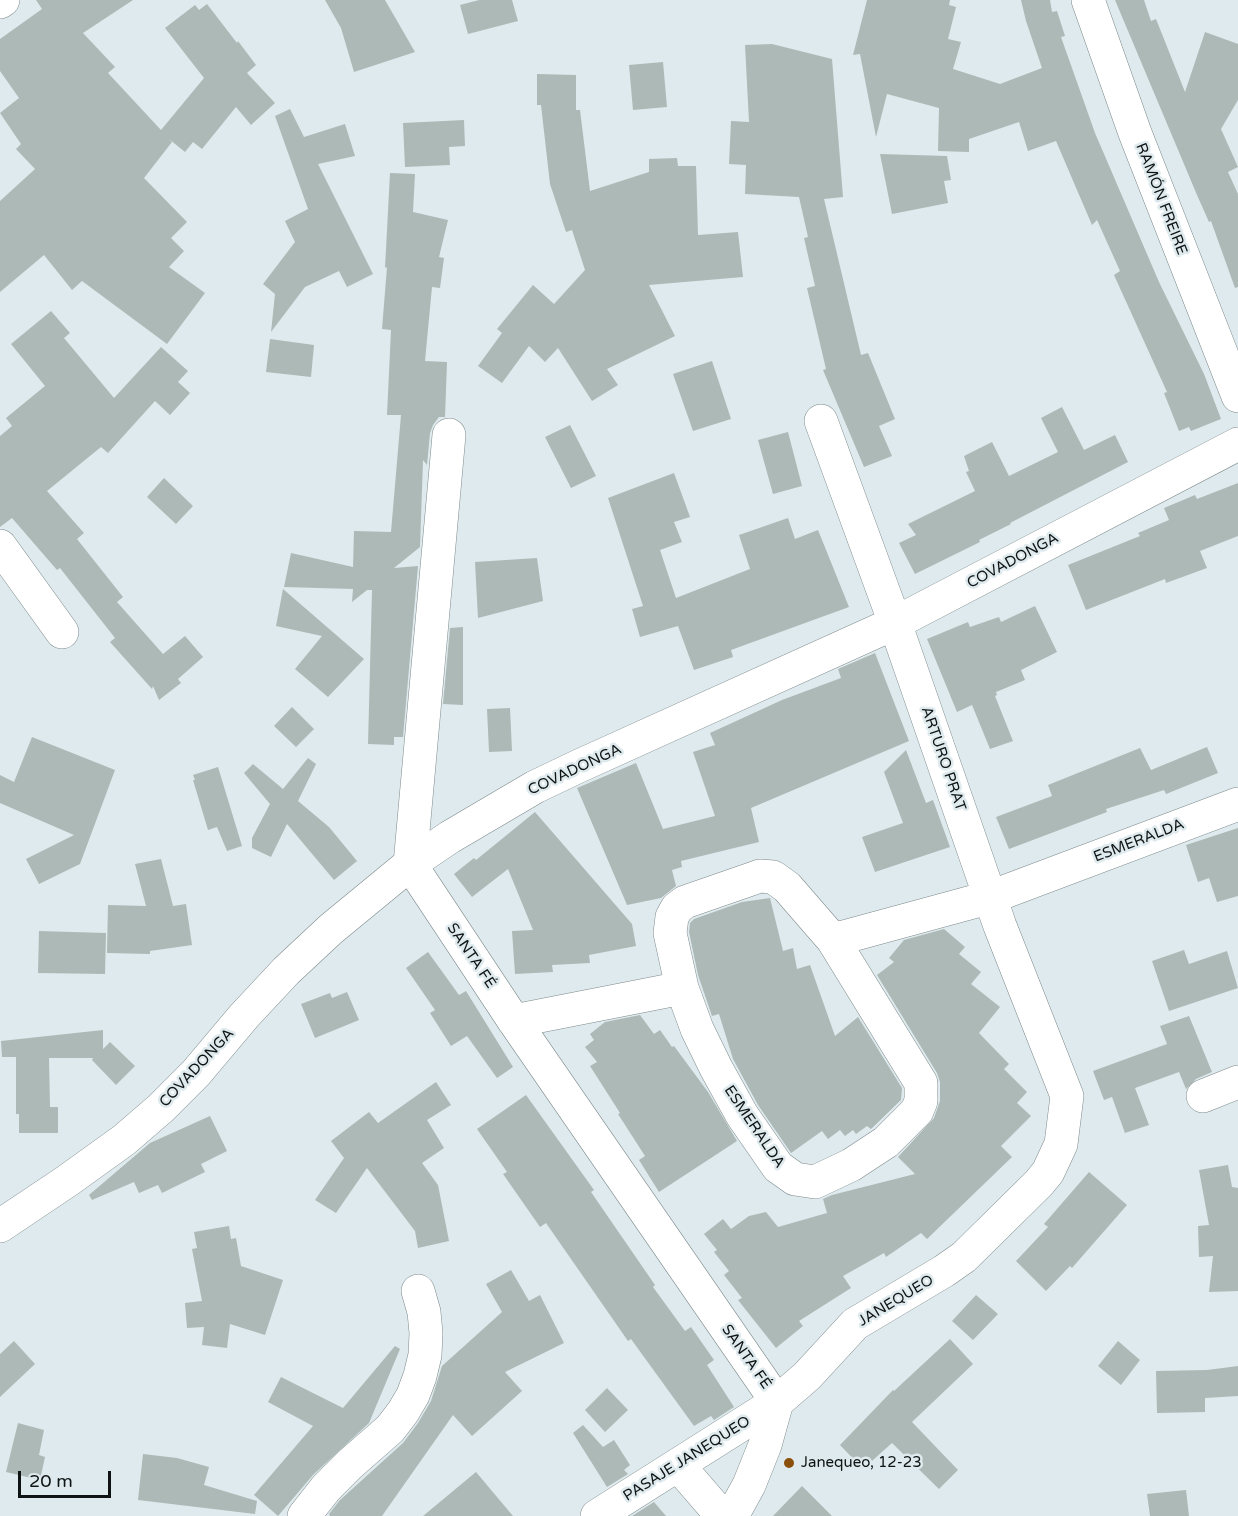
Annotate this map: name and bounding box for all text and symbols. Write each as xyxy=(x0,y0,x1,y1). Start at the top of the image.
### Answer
street label: RAMÓN FREIRE xyxy=(1131,141,1191,257)
street label: COVADONGA xyxy=(964,529,1062,593)
street label: ARTURO PRAT xyxy=(917,704,969,814)
street label: COVADONGA xyxy=(525,740,625,800)
street label: ESMERALDA xyxy=(1091,815,1187,867)
street label: SANTA FÉ xyxy=(443,920,499,992)
street label: COVADONGA xyxy=(156,1025,238,1111)
street label: ESMERALDA xyxy=(720,1082,788,1172)
street label: JANEQUEO xyxy=(855,1271,937,1331)
street label: SANTA FÉ xyxy=(717,1321,775,1393)
street label: PASAJE JANEQUEO xyxy=(620,1413,754,1505)
place label: Janequeo, 12-23 xyxy=(801,1454,922,1472)
marker: Janequeo, 12-23 xyxy=(782,1456,796,1470)
scale bar xyxy=(21,1459,114,1497)
text: 20 m xyxy=(29,1470,73,1492)

